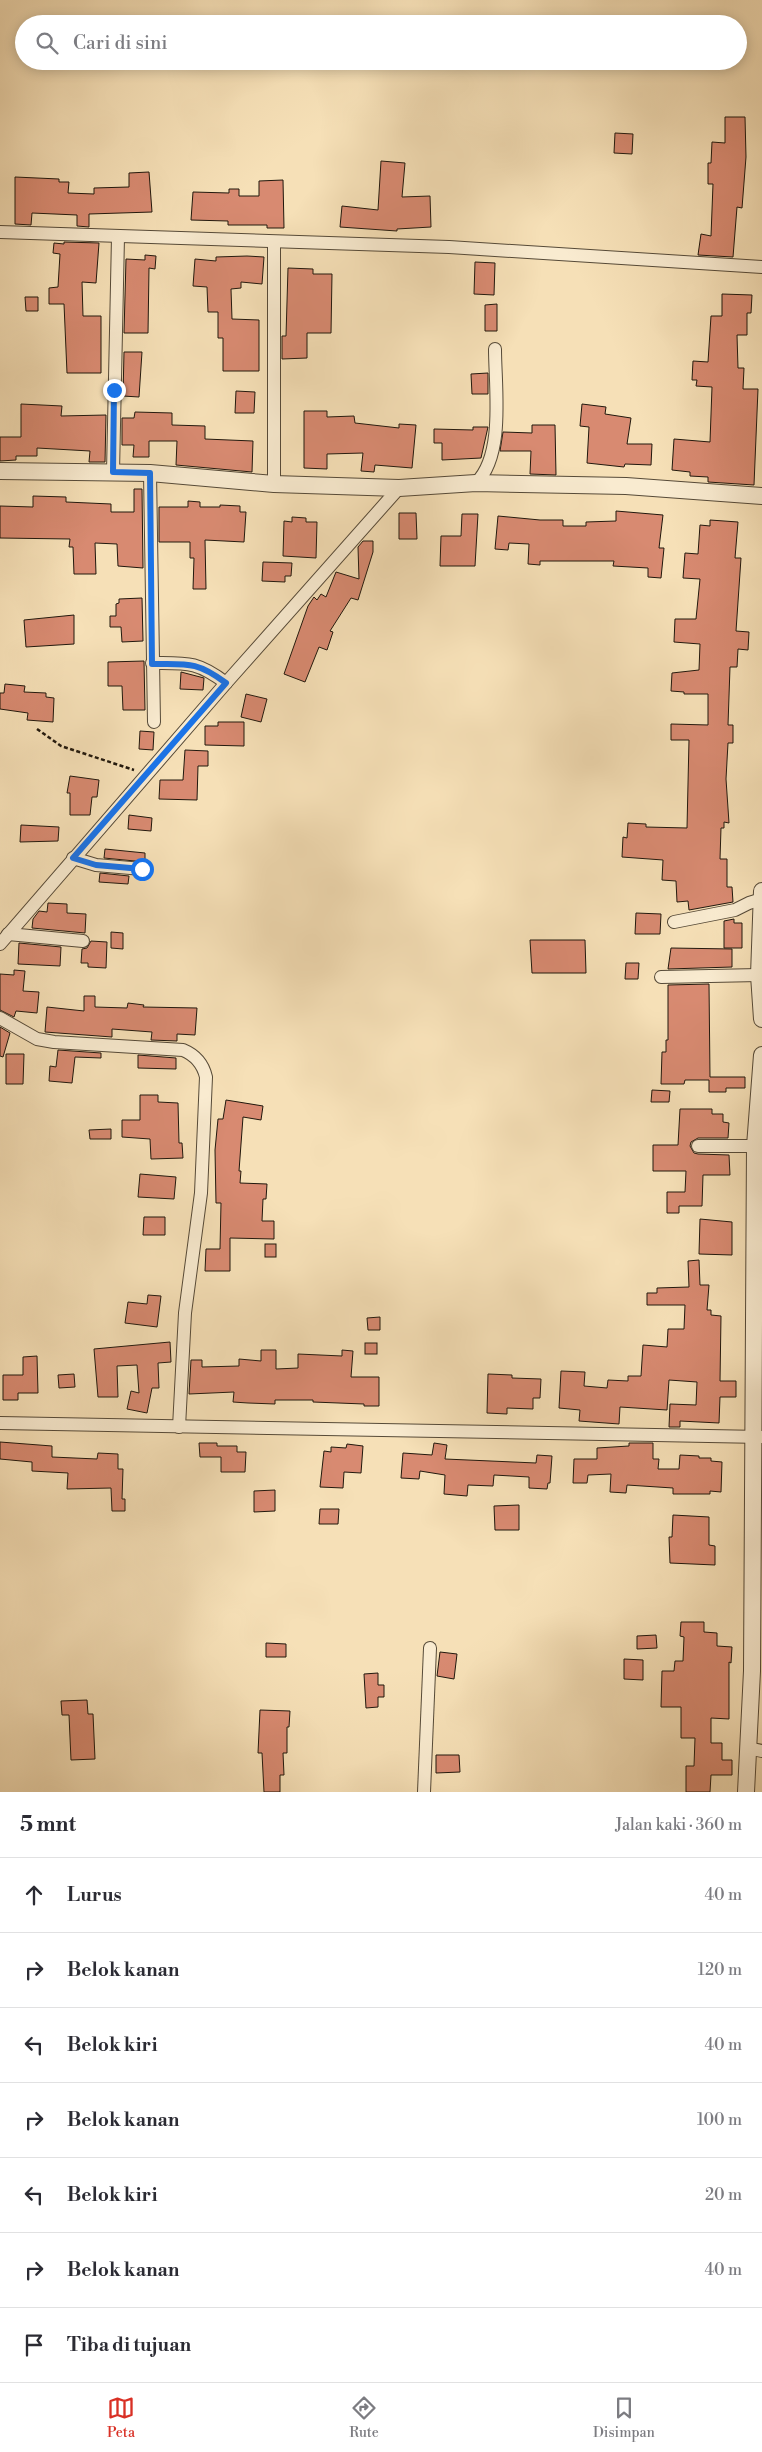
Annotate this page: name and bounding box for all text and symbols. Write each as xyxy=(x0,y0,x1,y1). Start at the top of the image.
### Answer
search box xyxy=(15,15,747,70)
icon: search xyxy=(33,29,61,57)
text: Cari di sini xyxy=(73,31,168,55)
route end xyxy=(103,379,126,402)
route start xyxy=(131,858,154,881)
text: 5 mnt xyxy=(20,1812,76,1838)
text: Jalan kaki · 360 m xyxy=(615,1815,742,1835)
icon: ahead xyxy=(20,1881,48,1909)
text: Lurus xyxy=(67,1883,122,1907)
text: 40 m xyxy=(705,1885,742,1905)
icon: right xyxy=(20,1956,48,1984)
text: Belok kanan xyxy=(67,1958,180,1982)
text: 120 m xyxy=(698,1960,742,1980)
icon: left xyxy=(20,2031,48,2059)
text: Belok kiri xyxy=(67,2033,157,2057)
text: 40 m xyxy=(705,2035,742,2055)
icon: right xyxy=(20,2106,48,2134)
text: Belok kanan xyxy=(67,2108,180,2132)
text: 100 m xyxy=(697,2110,742,2130)
icon: left xyxy=(20,2181,48,2209)
text: Belok kiri xyxy=(67,2183,157,2207)
text: 20 m xyxy=(705,2185,742,2205)
icon: right xyxy=(20,2256,48,2284)
text: Belok kanan xyxy=(67,2258,180,2282)
text: 40 m xyxy=(705,2260,742,2280)
icon: arrive xyxy=(20,2331,48,2359)
text: Tiba di tujuan xyxy=(67,2333,191,2357)
tab: Peta xyxy=(107,2394,135,2442)
tab: Rute xyxy=(349,2394,379,2442)
tab: Disimpan xyxy=(593,2394,655,2442)

